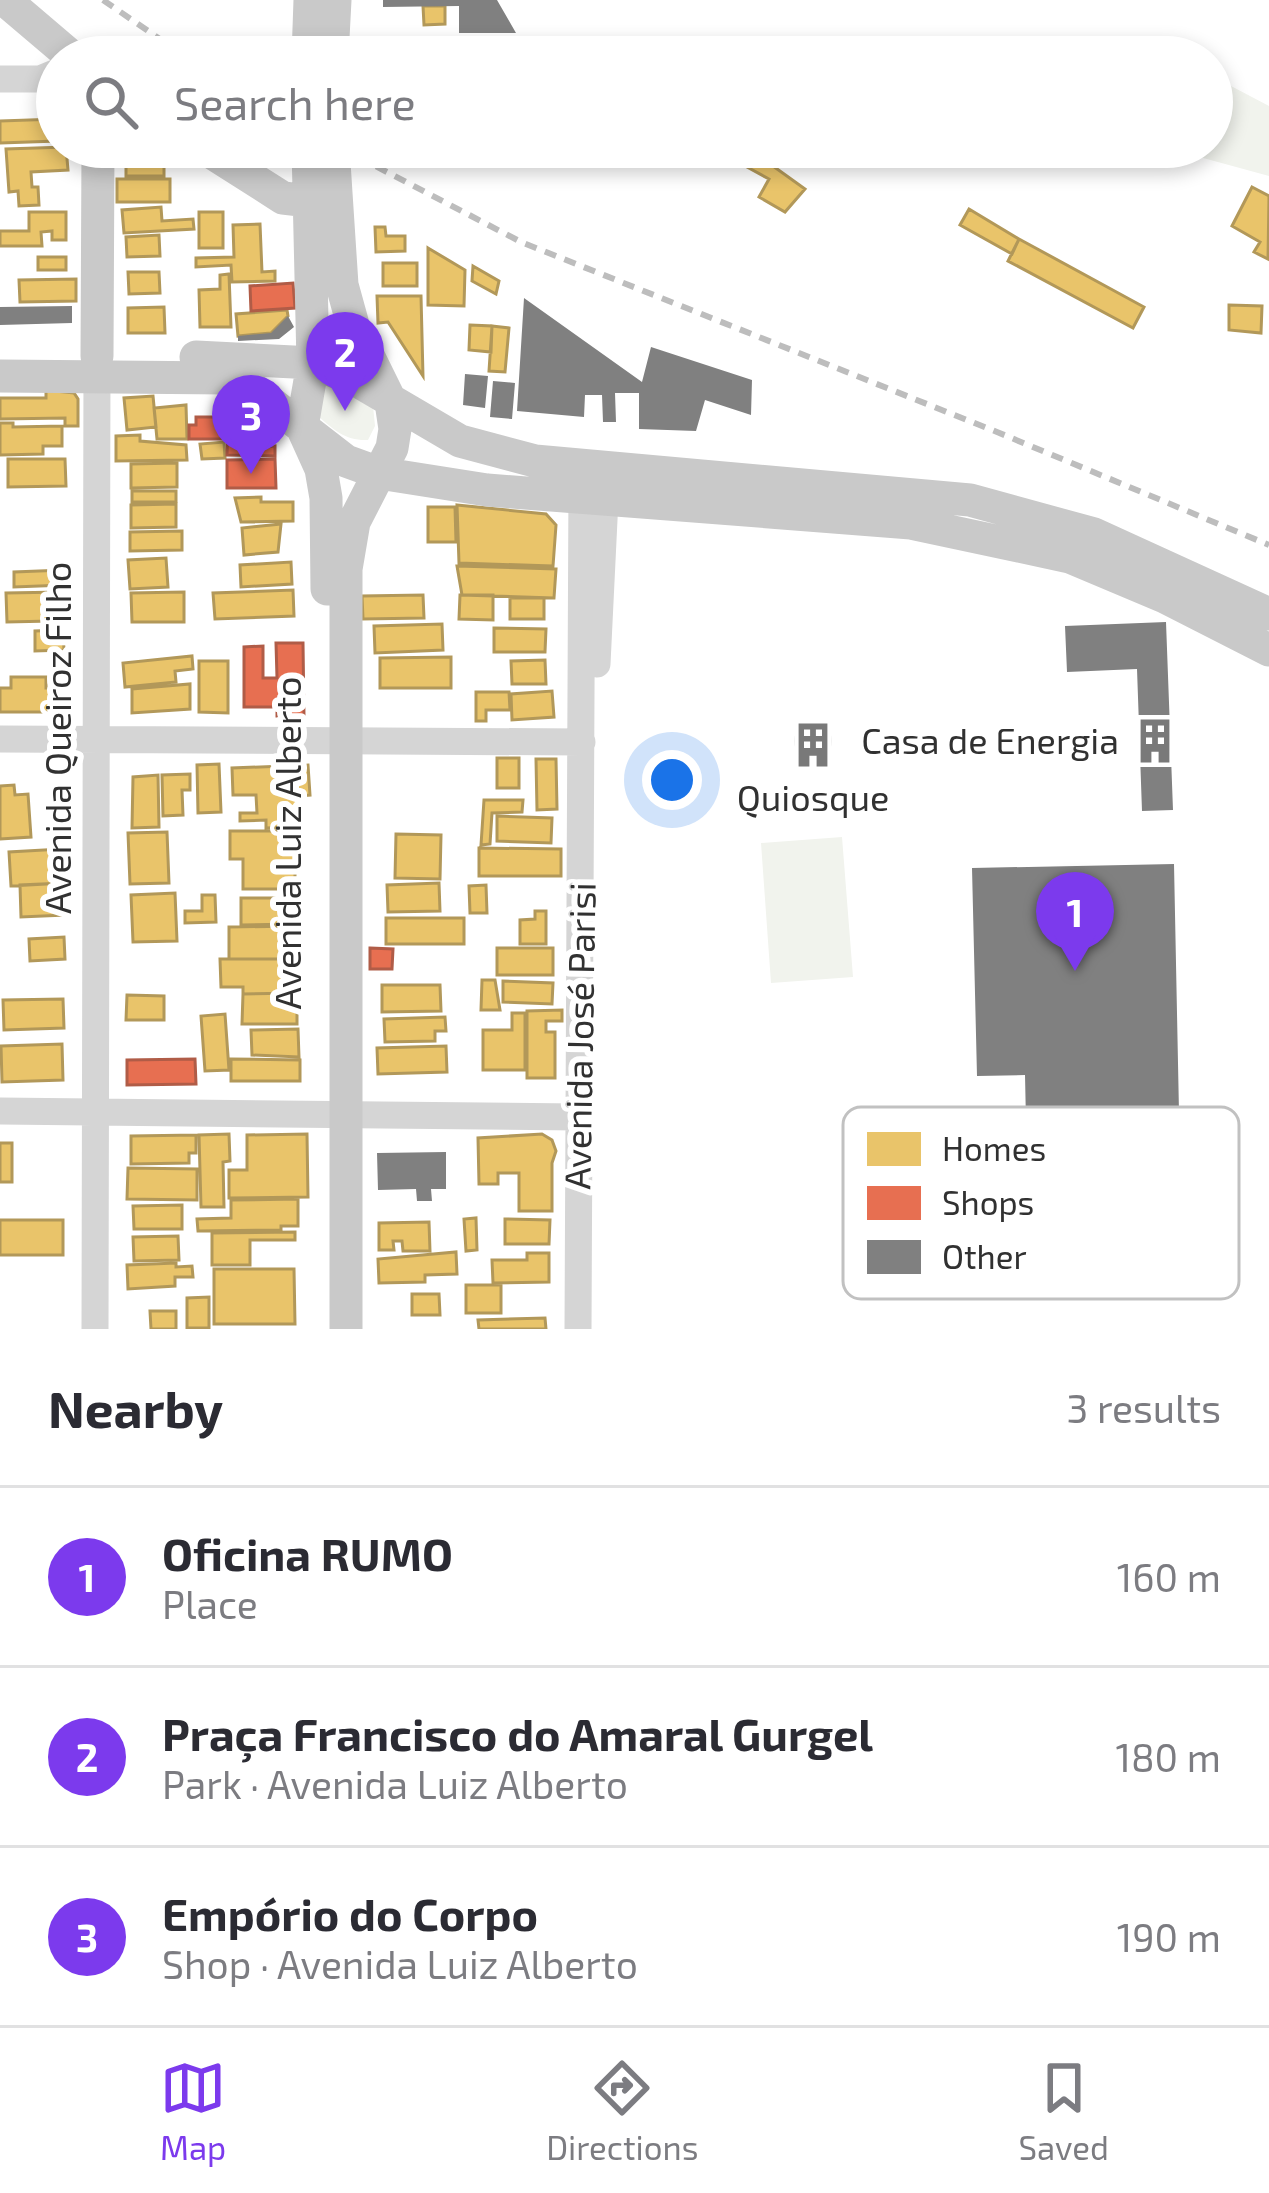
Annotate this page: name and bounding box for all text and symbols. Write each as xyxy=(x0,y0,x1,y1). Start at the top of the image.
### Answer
search box xyxy=(36,36,1233,168)
icon: search xyxy=(78,69,144,135)
text: Search here xyxy=(174,75,416,129)
pin: 2 xyxy=(306,312,384,411)
pin: 3 xyxy=(212,375,290,474)
street label: Avenida Queiroz Filho xyxy=(35,562,78,914)
street label: Avenida Luiz Alberto xyxy=(265,676,308,1010)
building icon: Casa de Energia xyxy=(1130,716,1180,766)
place label: Casa de Energia xyxy=(861,718,1119,761)
building icon: Quiosque xyxy=(788,720,838,770)
your location xyxy=(642,750,702,810)
place label: Quiosque xyxy=(737,775,889,818)
pin: 1 xyxy=(1036,872,1114,971)
street label: Avenida José Parisi xyxy=(554,882,603,1190)
legend xyxy=(843,1107,1239,1299)
text: Homes xyxy=(942,1128,1046,1168)
text: Shops xyxy=(942,1182,1034,1222)
text: Other xyxy=(942,1236,1027,1276)
text: Nearby xyxy=(48,1377,223,1438)
text: 3 results xyxy=(1067,1384,1221,1431)
text: Oficina RUMO xyxy=(162,1526,453,1580)
text: 1 xyxy=(79,1553,95,1600)
text: 160 m xyxy=(1117,1553,1221,1600)
text: Place xyxy=(162,1580,258,1627)
text: Praça Francisco do Amaral Gurgel xyxy=(162,1706,873,1760)
text: 2 xyxy=(76,1733,98,1780)
text: 180 m xyxy=(1115,1733,1221,1780)
text: Park · Avenida Luiz Alberto xyxy=(162,1760,628,1807)
text: Empório do Corpo xyxy=(162,1886,538,1940)
text: 3 xyxy=(76,1913,98,1960)
text: 190 m xyxy=(1117,1913,1221,1960)
text: Shop · Avenida Luiz Alberto xyxy=(162,1940,638,1987)
tab: Map xyxy=(160,2055,226,2167)
tab: Directions xyxy=(546,2055,698,2167)
tab: Saved xyxy=(1018,2055,1109,2167)

